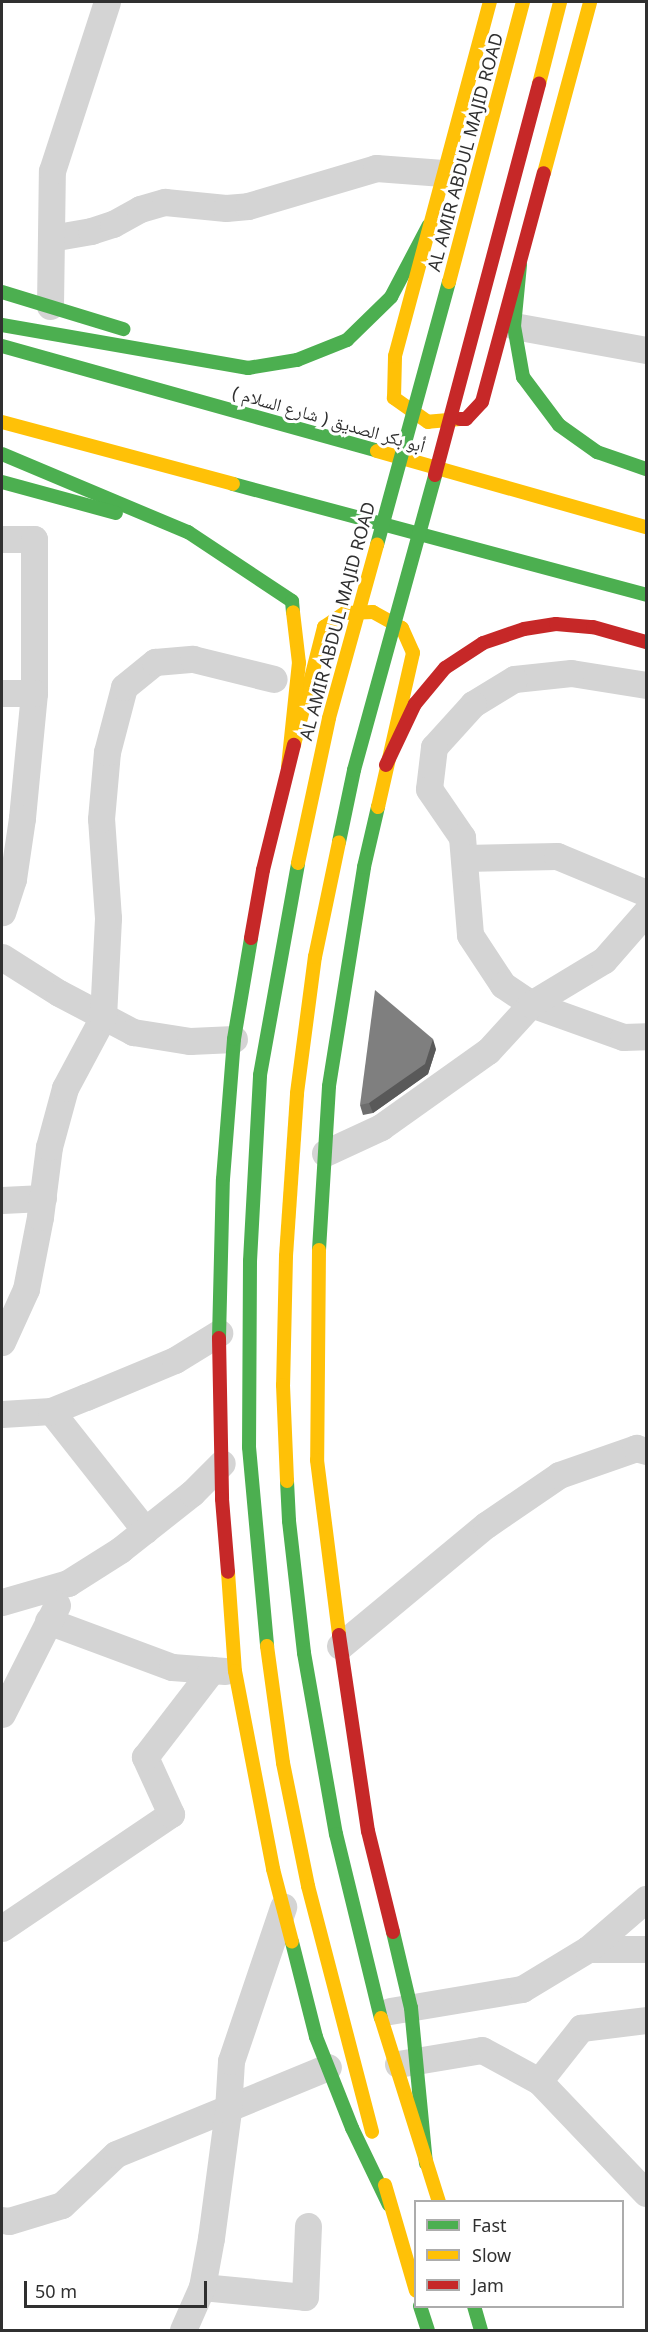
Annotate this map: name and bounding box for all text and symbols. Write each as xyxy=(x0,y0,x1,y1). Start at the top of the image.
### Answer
street label: AL AMIR ABDUL MAJID ROAD xyxy=(423,30,507,274)
street label: ( شارع السلام ) أبو بكر الصديق xyxy=(230,381,428,457)
street label: AL AMIR ABDUL MAJID ROAD xyxy=(295,499,379,743)
legend xyxy=(414,2200,624,2308)
text: Fast xyxy=(472,2213,507,2237)
text: Slow xyxy=(472,2243,511,2267)
scale bar xyxy=(27,2269,210,2307)
text: Jam xyxy=(472,2273,504,2297)
text: 50 m xyxy=(35,2279,77,2303)

